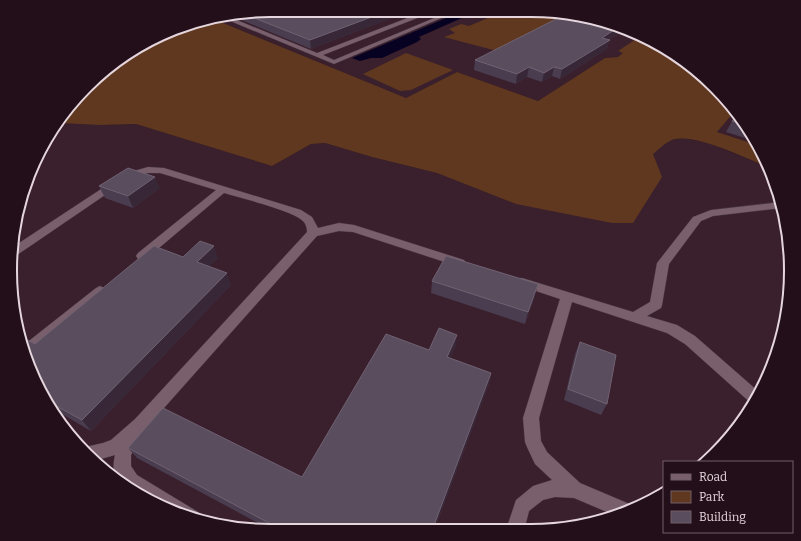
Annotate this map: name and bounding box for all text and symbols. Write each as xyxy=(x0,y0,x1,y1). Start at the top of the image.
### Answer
legend xyxy=(663,461,793,533)
text: Road xyxy=(699,470,727,484)
text: Park xyxy=(699,490,725,504)
text: Building xyxy=(699,510,746,524)

